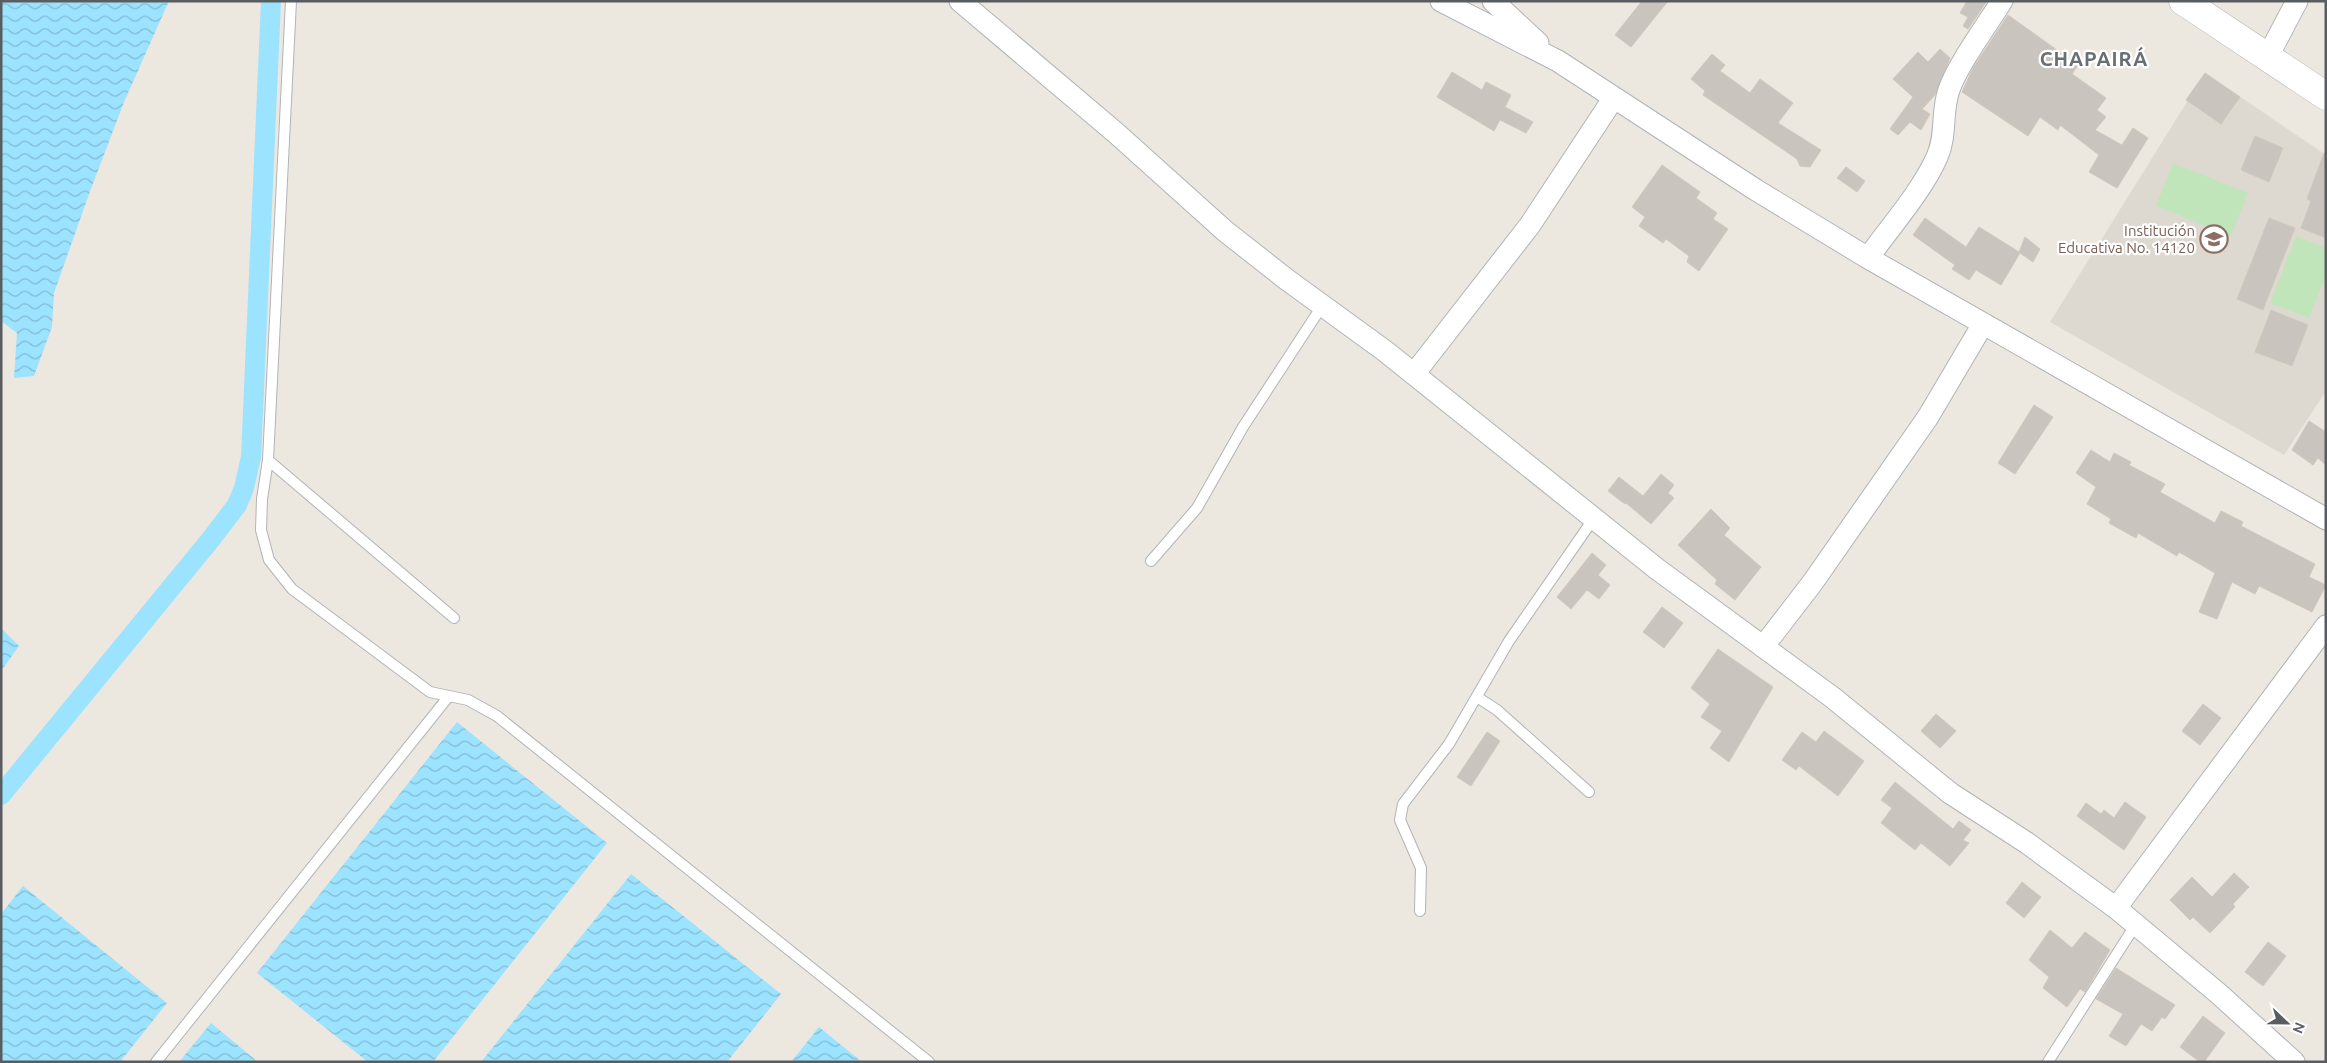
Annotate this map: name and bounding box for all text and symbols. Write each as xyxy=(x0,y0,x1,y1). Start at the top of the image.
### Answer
district label: CHAPAIRÁ xyxy=(2040,46,2148,70)
place label: Institución Educativa No. 14120 xyxy=(2058,222,2195,256)
school or university icon: Institución Educativa No. 14120 xyxy=(2199,224,2229,254)
north arrow xyxy=(2262,998,2312,1048)
text: N xyxy=(2290,1020,2308,1036)

